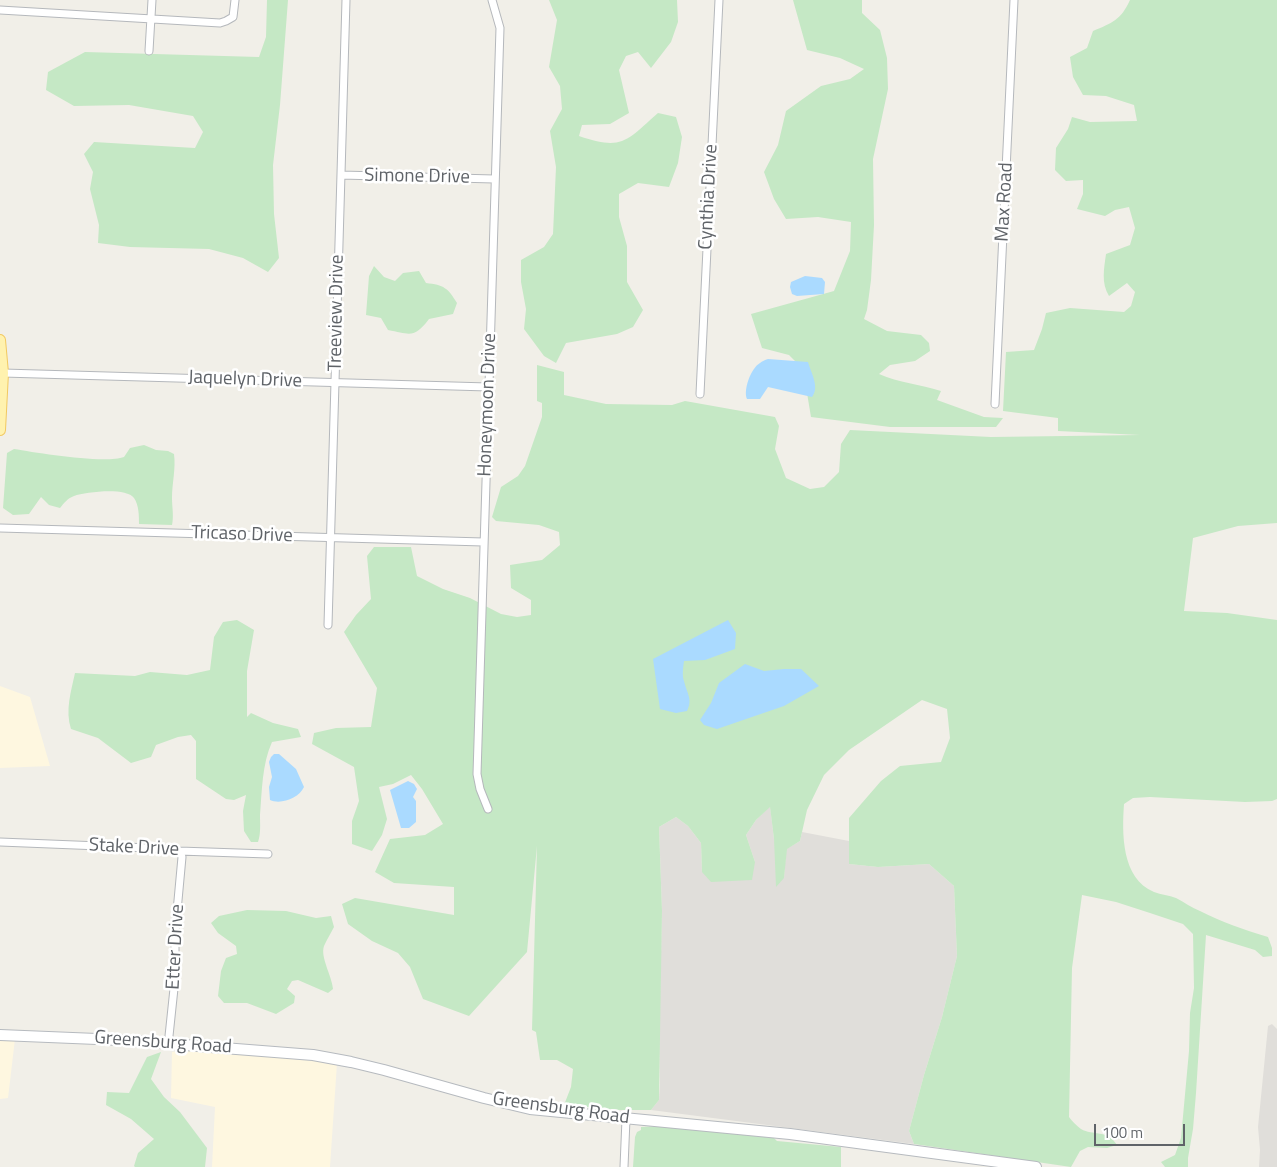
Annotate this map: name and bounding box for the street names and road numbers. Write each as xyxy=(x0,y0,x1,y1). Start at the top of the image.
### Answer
street label: Cynthia Drive xyxy=(695,144,723,250)
street label: Max Road xyxy=(992,162,1018,242)
street label: Simone Drive xyxy=(364,165,470,189)
street label: Treeview Drive xyxy=(325,254,349,372)
street label: Honeymoon Drive xyxy=(474,333,502,477)
street label: Jaquelyn Drive xyxy=(188,367,302,393)
street label: Tricaso Drive xyxy=(191,522,293,548)
street label: Stake Drive xyxy=(88,834,180,862)
street label: Etter Drive xyxy=(162,904,190,990)
street label: Greensburg Road xyxy=(93,1027,233,1059)
street label: Greensburg Road xyxy=(491,1088,631,1130)

